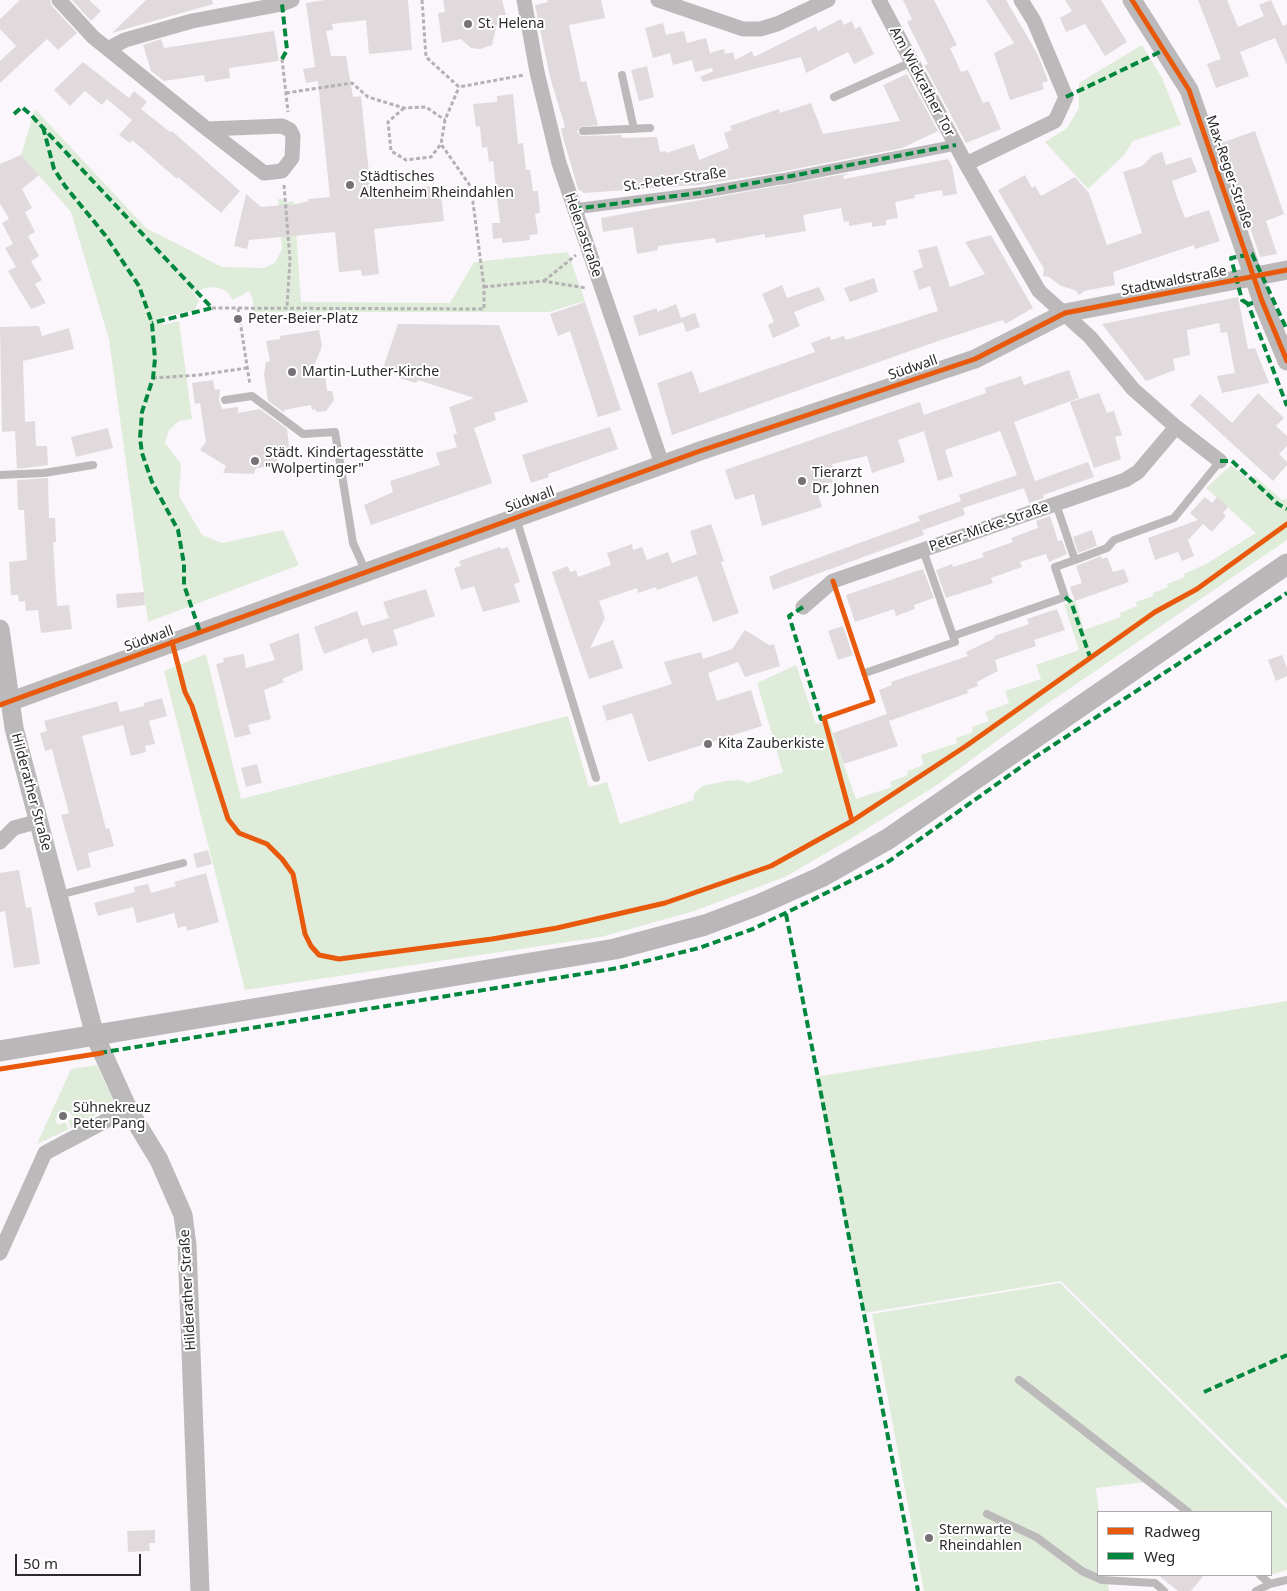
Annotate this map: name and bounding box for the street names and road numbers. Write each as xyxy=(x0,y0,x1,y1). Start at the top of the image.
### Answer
street label: Am Wickrather Tor xyxy=(886,24,958,140)
street label: Max-Reger-Straße xyxy=(1202,113,1256,231)
street label: St.-Peter-Straße xyxy=(623,164,727,196)
street label: Helenastraße xyxy=(561,191,605,279)
street label: Stadtwaldstraße xyxy=(1120,263,1228,299)
street label: Südwall xyxy=(886,352,940,384)
street label: Südwall xyxy=(503,483,557,517)
street label: Peter-Micke-Straße xyxy=(927,499,1051,555)
street label: Südwall xyxy=(122,622,176,656)
street label: Hilderather Straße xyxy=(7,731,55,853)
street label: Hilderather Straße xyxy=(176,1229,200,1351)

